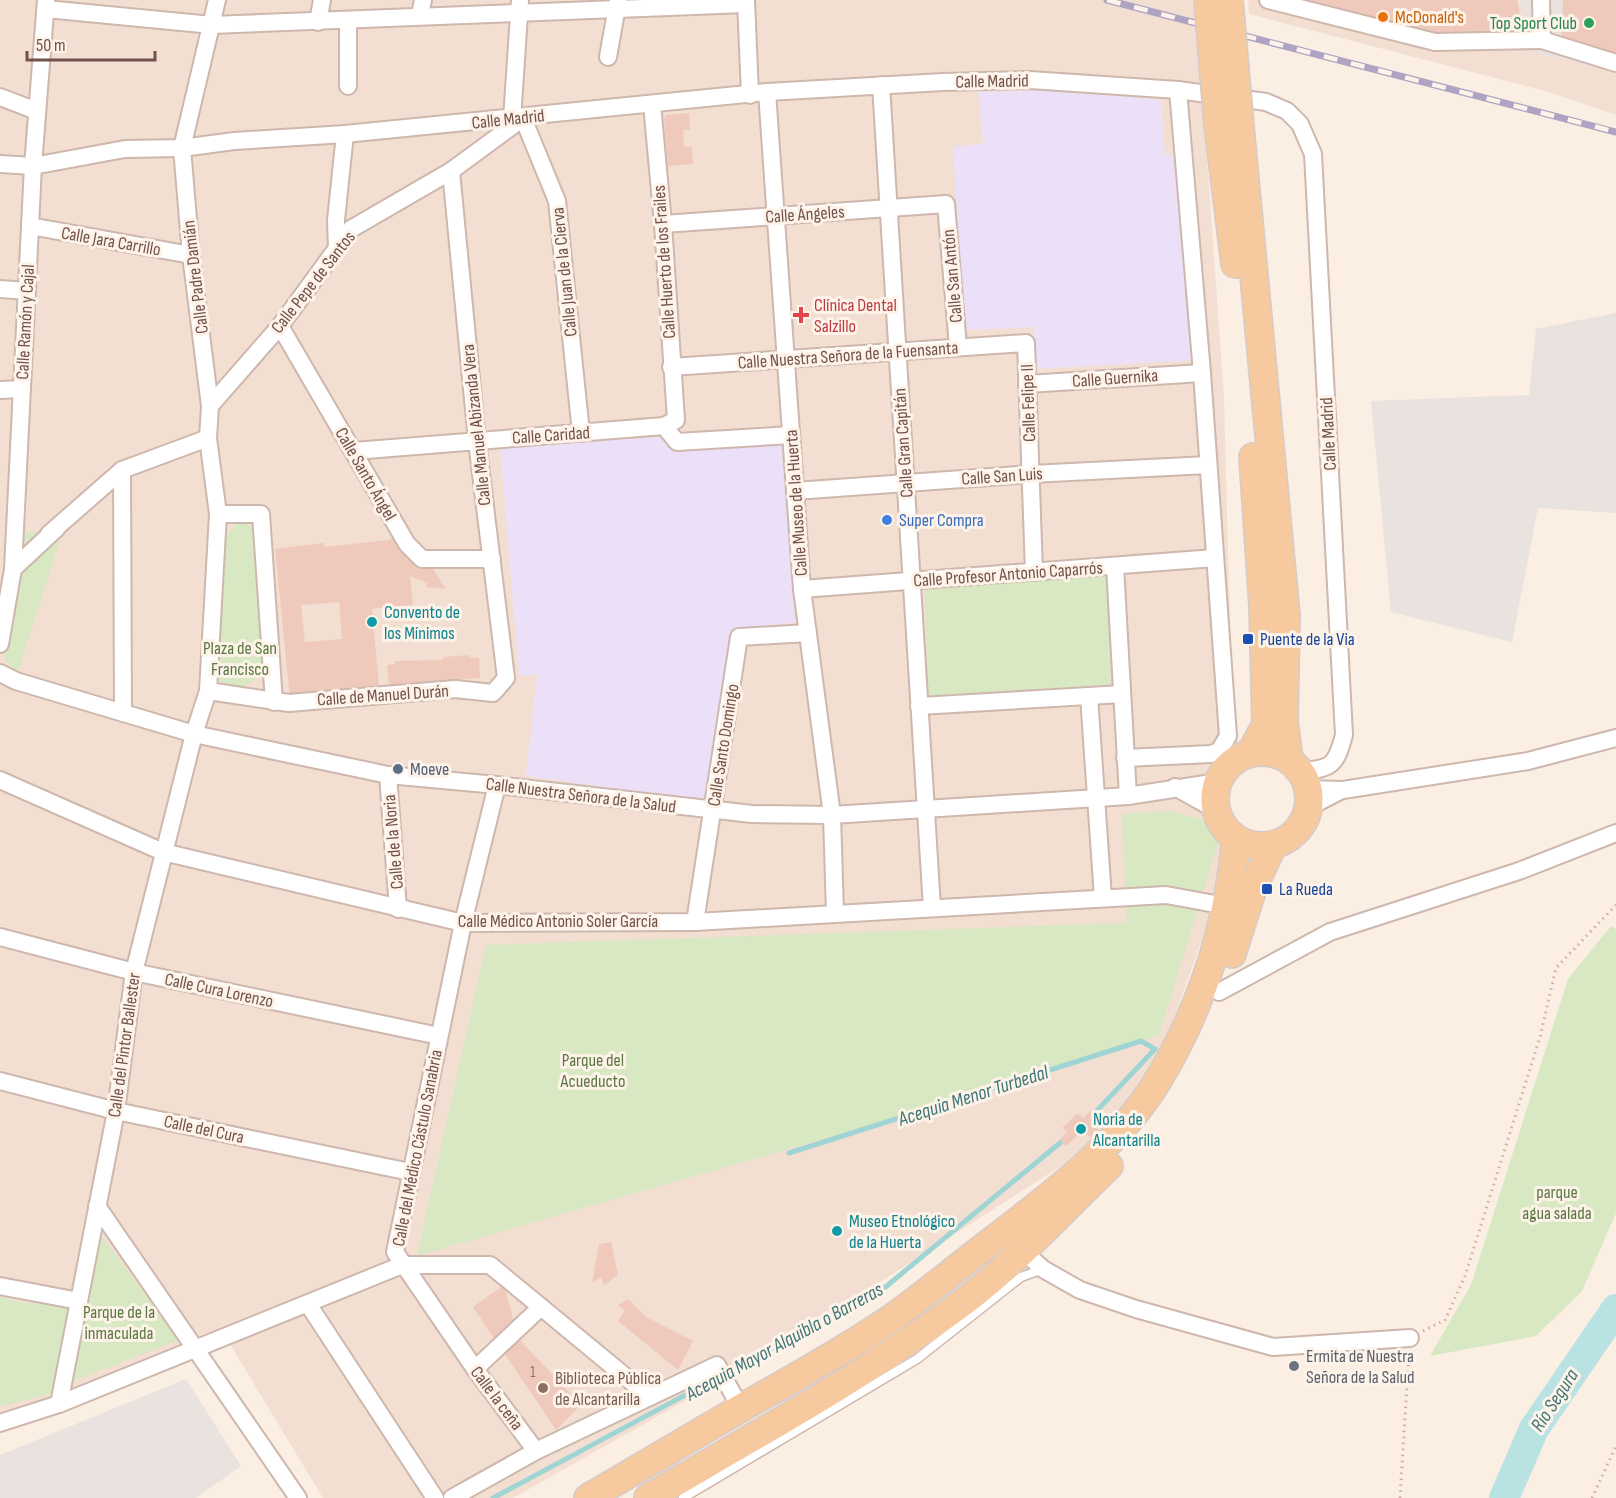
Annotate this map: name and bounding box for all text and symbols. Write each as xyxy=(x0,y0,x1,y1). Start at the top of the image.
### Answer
place label: McDonald's xyxy=(1395,7,1464,28)
marker: McDonald's xyxy=(1376,10,1390,24)
place label: Top Sport Club xyxy=(1490,13,1577,34)
marker: Top Sport Club xyxy=(1582,16,1596,30)
scale bar xyxy=(27,24,154,62)
text: 50 m xyxy=(36,35,66,56)
street label: Calle Madrid xyxy=(955,70,1029,93)
street label: Calle Madrid xyxy=(471,105,546,134)
street label: Calle Huerto de los Frailes xyxy=(649,184,680,339)
street label: Calle Ángeles xyxy=(765,201,845,228)
street label: Calle Juan de la Cierva xyxy=(547,206,582,338)
street label: Calle Padre Damián xyxy=(178,219,213,335)
street label: Calle Jara Carrillo xyxy=(60,222,162,261)
street label: Calle Pepe de Santos xyxy=(267,227,360,338)
street label: Calle San Antón xyxy=(938,228,967,324)
street label: Calle Ramón y Cajal xyxy=(12,264,39,380)
place label: Clínica Dental Salzillo xyxy=(814,295,897,337)
marker: Clínica Dental Salzillo xyxy=(792,306,810,324)
street label: Calle Nuestra Señora de la Fuensanta xyxy=(737,337,959,374)
street label: Calle Manuel Abizanda Vera xyxy=(458,343,495,507)
street label: Calle Felipe II xyxy=(1017,364,1040,442)
street label: Calle Guernika xyxy=(1071,365,1159,392)
street label: Calle Gran Capitán xyxy=(889,387,918,498)
street label: Calle Madrid xyxy=(1316,397,1341,471)
street label: Calle Caridad xyxy=(511,422,591,449)
street label: Calle Santo Ángel xyxy=(331,424,401,524)
street label: Calle Museo de la Huerta xyxy=(781,429,812,577)
street label: Calle San Luis xyxy=(961,463,1043,490)
place label: Super Compra xyxy=(899,510,984,531)
marker: Super Compra xyxy=(880,513,894,527)
street label: Calle Profesor Antonio Caparrós xyxy=(913,557,1103,592)
place label: Convento de los Mínimos xyxy=(384,602,460,644)
marker: Convento de los Mínimos xyxy=(365,615,379,629)
place label: Puente de la Via xyxy=(1260,629,1355,650)
marker: Puente de la Via xyxy=(1241,632,1255,646)
park label: Plaza de San Francisco xyxy=(203,638,277,680)
street label: Calle de Manuel Durán xyxy=(316,680,450,711)
street label: Calle Santo Domingo xyxy=(703,682,744,808)
place label: Moeve xyxy=(410,759,449,780)
marker: Moeve xyxy=(391,762,405,776)
street label: Calle Nuestra Señora de la Salud xyxy=(485,773,677,818)
street label: Calle de la Noria xyxy=(379,794,408,890)
place label: La Rueda xyxy=(1279,879,1333,900)
marker: La Rueda xyxy=(1260,882,1274,896)
street label: Calle Médico Antonio Soler García xyxy=(458,911,658,932)
street label: Calle Cura Lorenzo xyxy=(163,969,275,1012)
street label: Calle del Pintor Ballester xyxy=(104,971,145,1119)
street label: Calle del Médico Cástulo Sanabria xyxy=(388,1048,447,1248)
park label: Parque del Acueducto xyxy=(560,1050,625,1092)
water label: Acequia Menor Turbedal xyxy=(894,1060,1053,1132)
place label: Noria de Alcantarilla xyxy=(1092,1109,1161,1151)
street label: Calle del Cura xyxy=(162,1111,246,1148)
marker: Noria de Alcantarilla xyxy=(1074,1122,1088,1136)
park label: parque agua salada xyxy=(1522,1182,1592,1224)
place label: Museo Etnológico de la Huerta xyxy=(849,1211,955,1253)
marker: Museo Etnológico de la Huerta xyxy=(830,1224,844,1238)
water label: Acequia Mayor Alquibla o Barreras xyxy=(681,1278,887,1407)
park label: Parque de la inmaculada xyxy=(83,1302,155,1344)
place label: Ermita de Nuestra Señora de la Salud xyxy=(1306,1346,1415,1388)
marker: Ermita de Nuestra Señora de la Salud xyxy=(1287,1359,1301,1373)
street label: Calle la ceña xyxy=(466,1362,527,1434)
house number: 1 xyxy=(530,1363,536,1382)
water label: Río Segura xyxy=(1526,1365,1584,1436)
place label: Biblioteca Pública de Alcantarilla xyxy=(555,1368,661,1410)
marker: Biblioteca Pública de Alcantarilla xyxy=(536,1381,550,1395)

